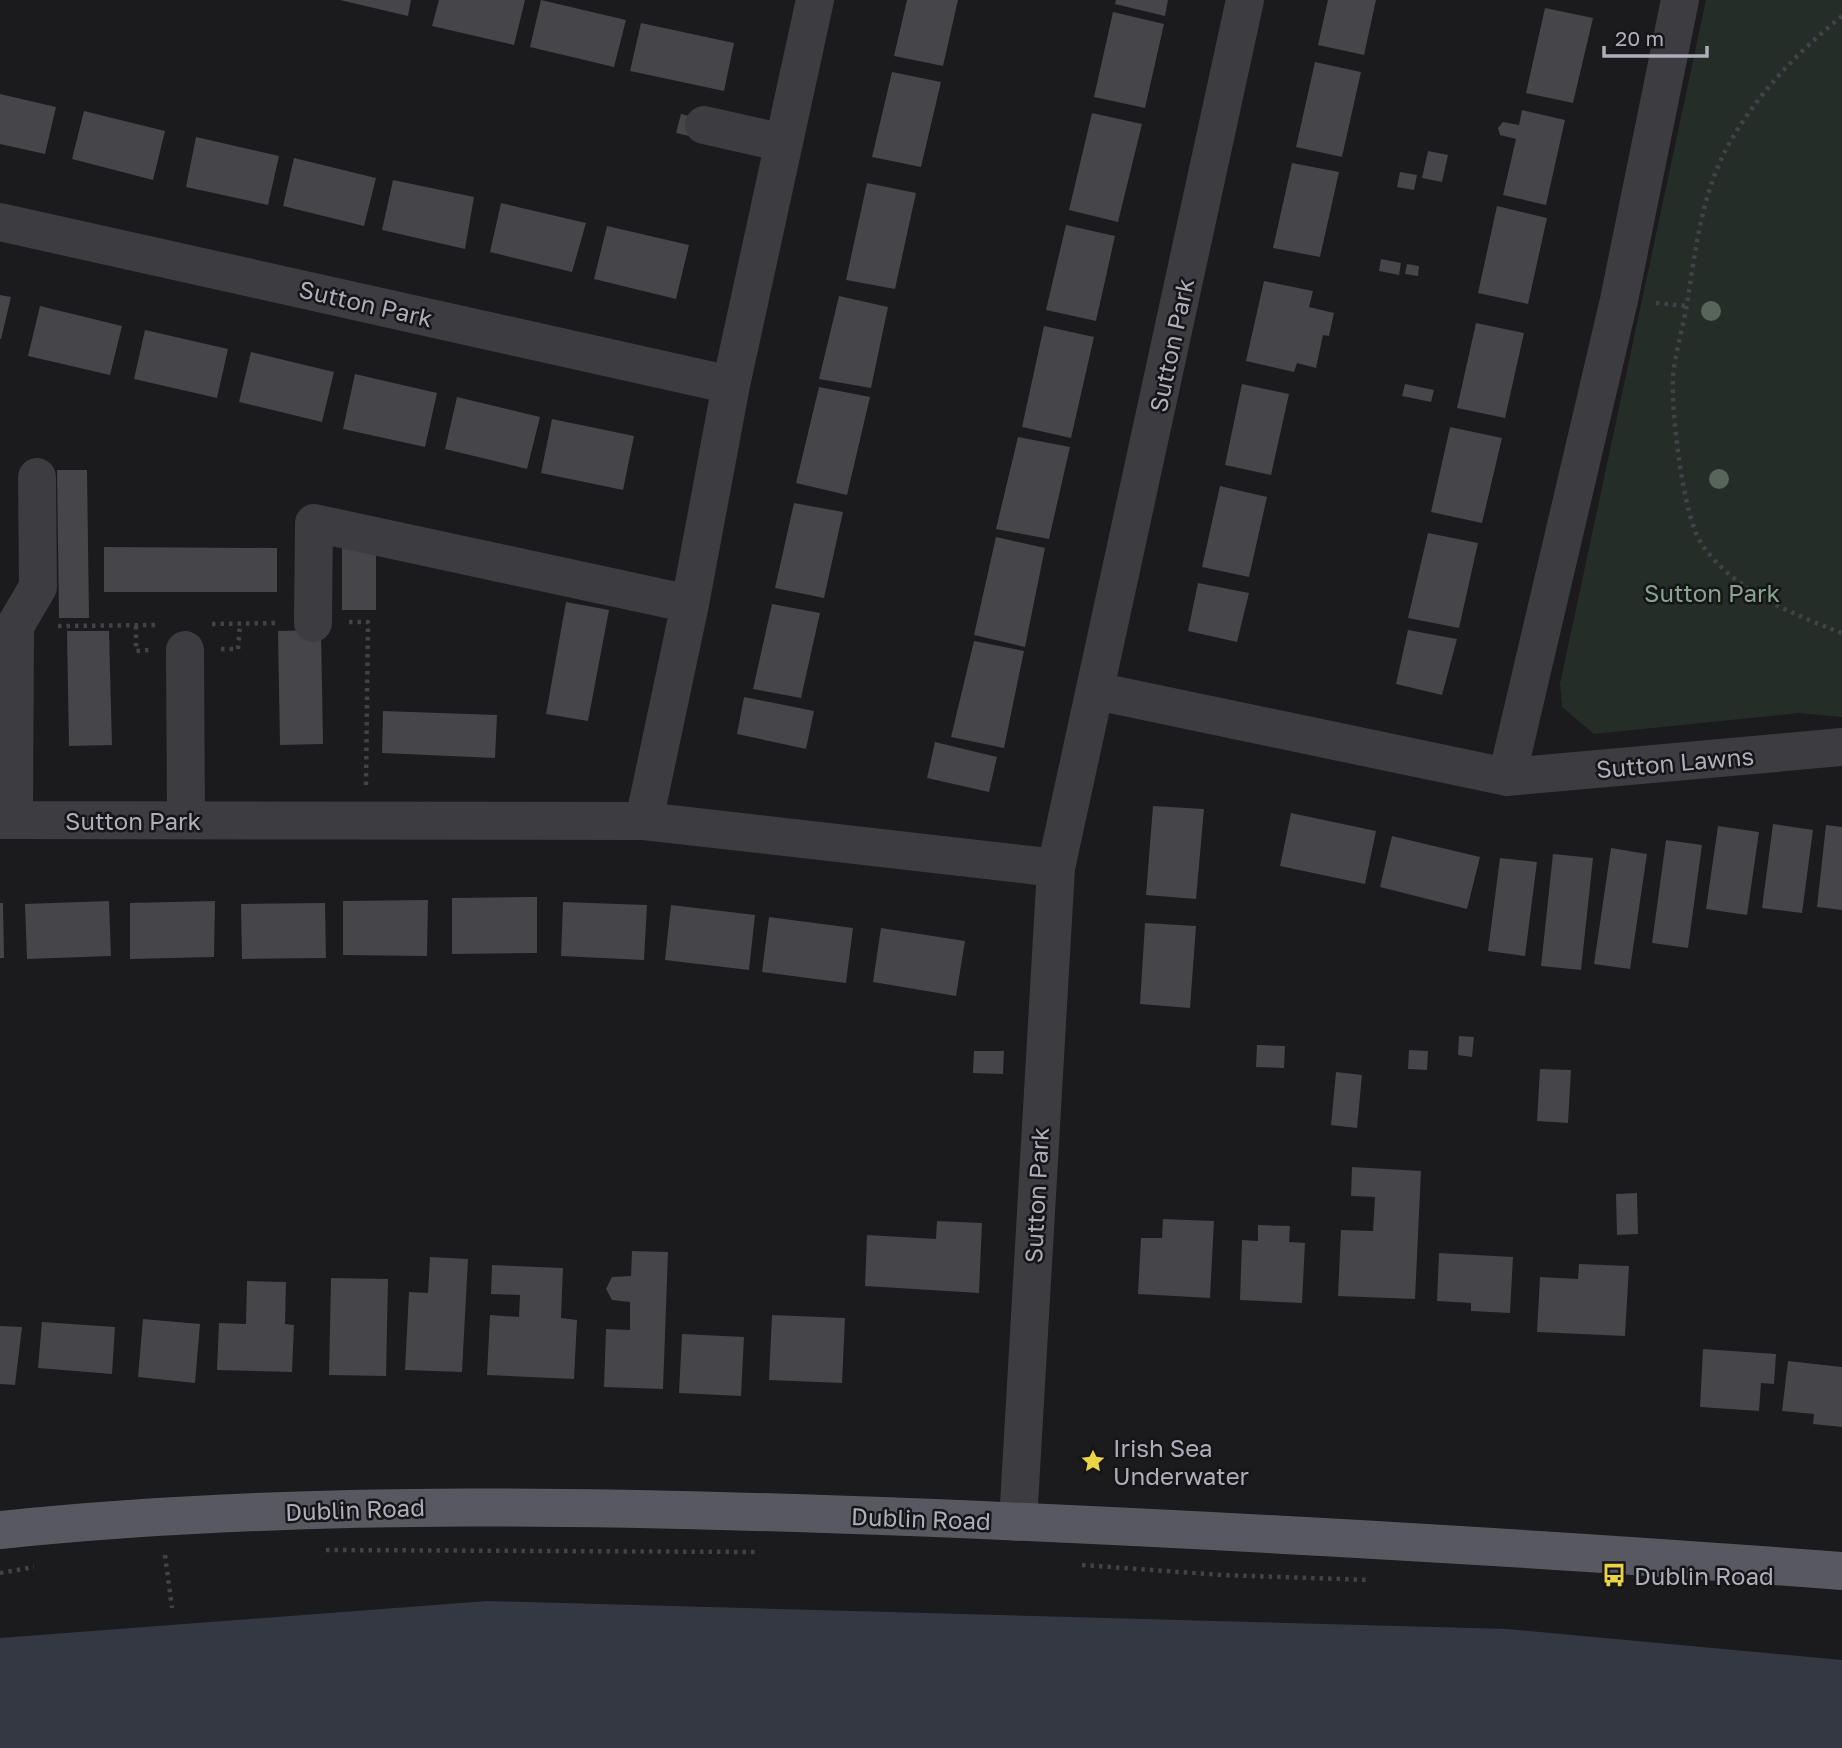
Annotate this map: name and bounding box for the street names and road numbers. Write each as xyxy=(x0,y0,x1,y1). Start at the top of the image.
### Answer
street label: Sutton Park xyxy=(296,274,436,332)
street label: Sutton Park xyxy=(1143,275,1199,415)
street label: Sutton Lawns xyxy=(1595,741,1755,783)
street label: Sutton Park xyxy=(65,806,201,835)
street label: Sutton Park xyxy=(1018,1126,1054,1264)
street label: Dublin Road xyxy=(285,1492,425,1526)
street label: Dublin Road xyxy=(851,1501,991,1535)

